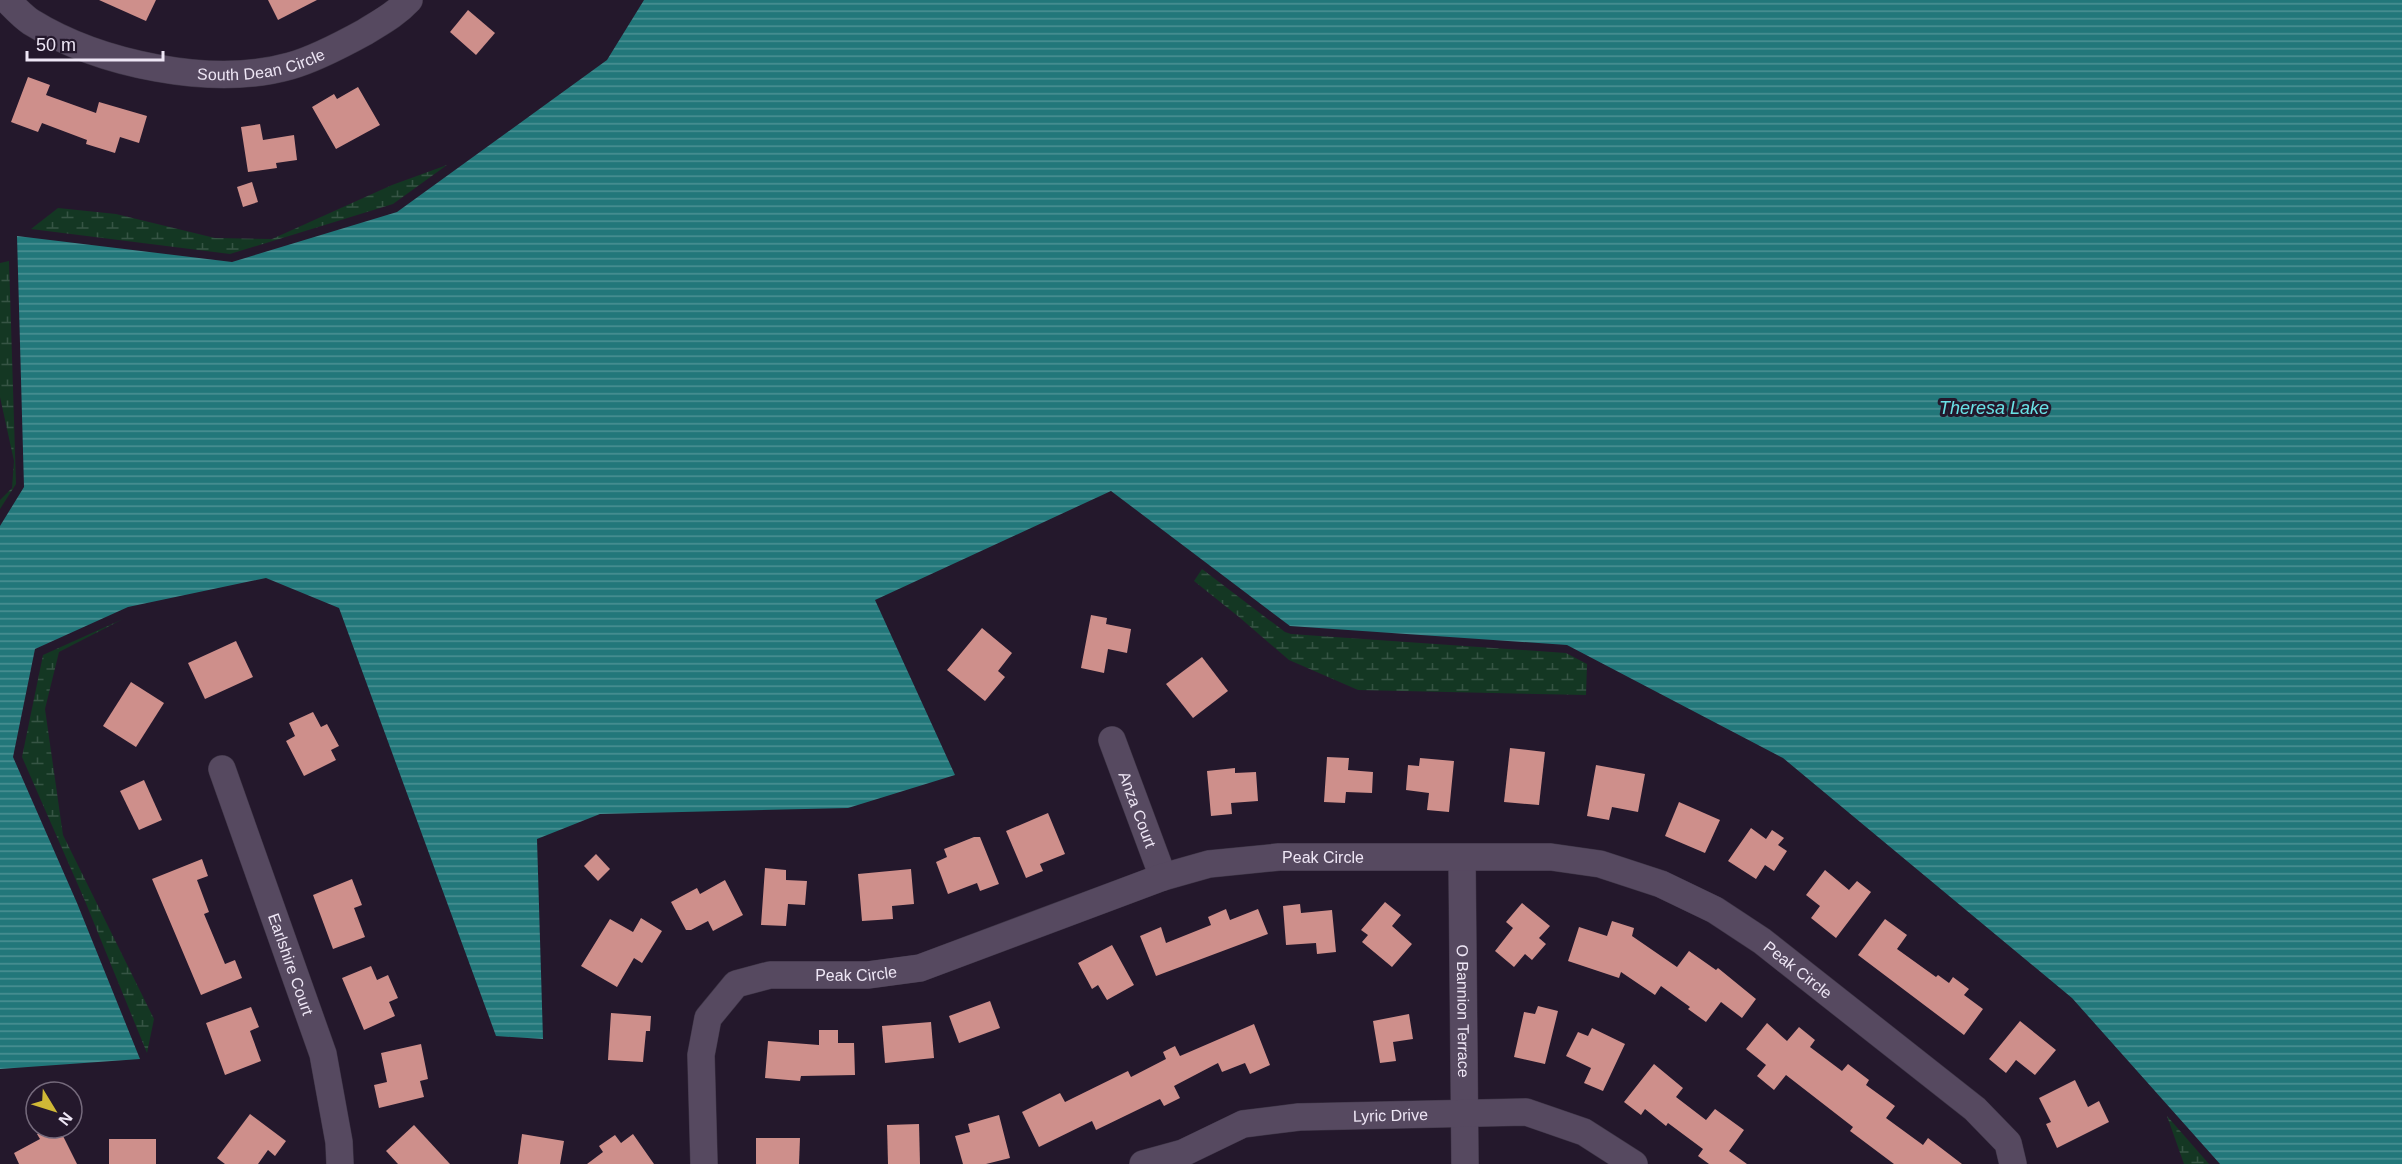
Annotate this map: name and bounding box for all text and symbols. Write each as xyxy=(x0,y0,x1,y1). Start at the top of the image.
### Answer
scale bar xyxy=(27,24,164,62)
text: 50 m xyxy=(36,35,76,55)
street label: South Dean Circle xyxy=(197,46,328,83)
water label: Theresa Lake xyxy=(1939,398,2049,418)
street label: Anza Court xyxy=(1115,769,1159,851)
street label: Peak Circle xyxy=(1282,849,1364,866)
street label: Earlshire Court xyxy=(265,911,317,1018)
street label: Peak Circle xyxy=(1760,938,1835,1002)
street label: O Bannion Terrace xyxy=(1454,944,1472,1078)
street label: Peak Circle xyxy=(815,963,898,984)
north arrow xyxy=(24,1080,84,1140)
street label: Lyric Drive xyxy=(1353,1106,1428,1125)
text: N xyxy=(55,1109,76,1129)

